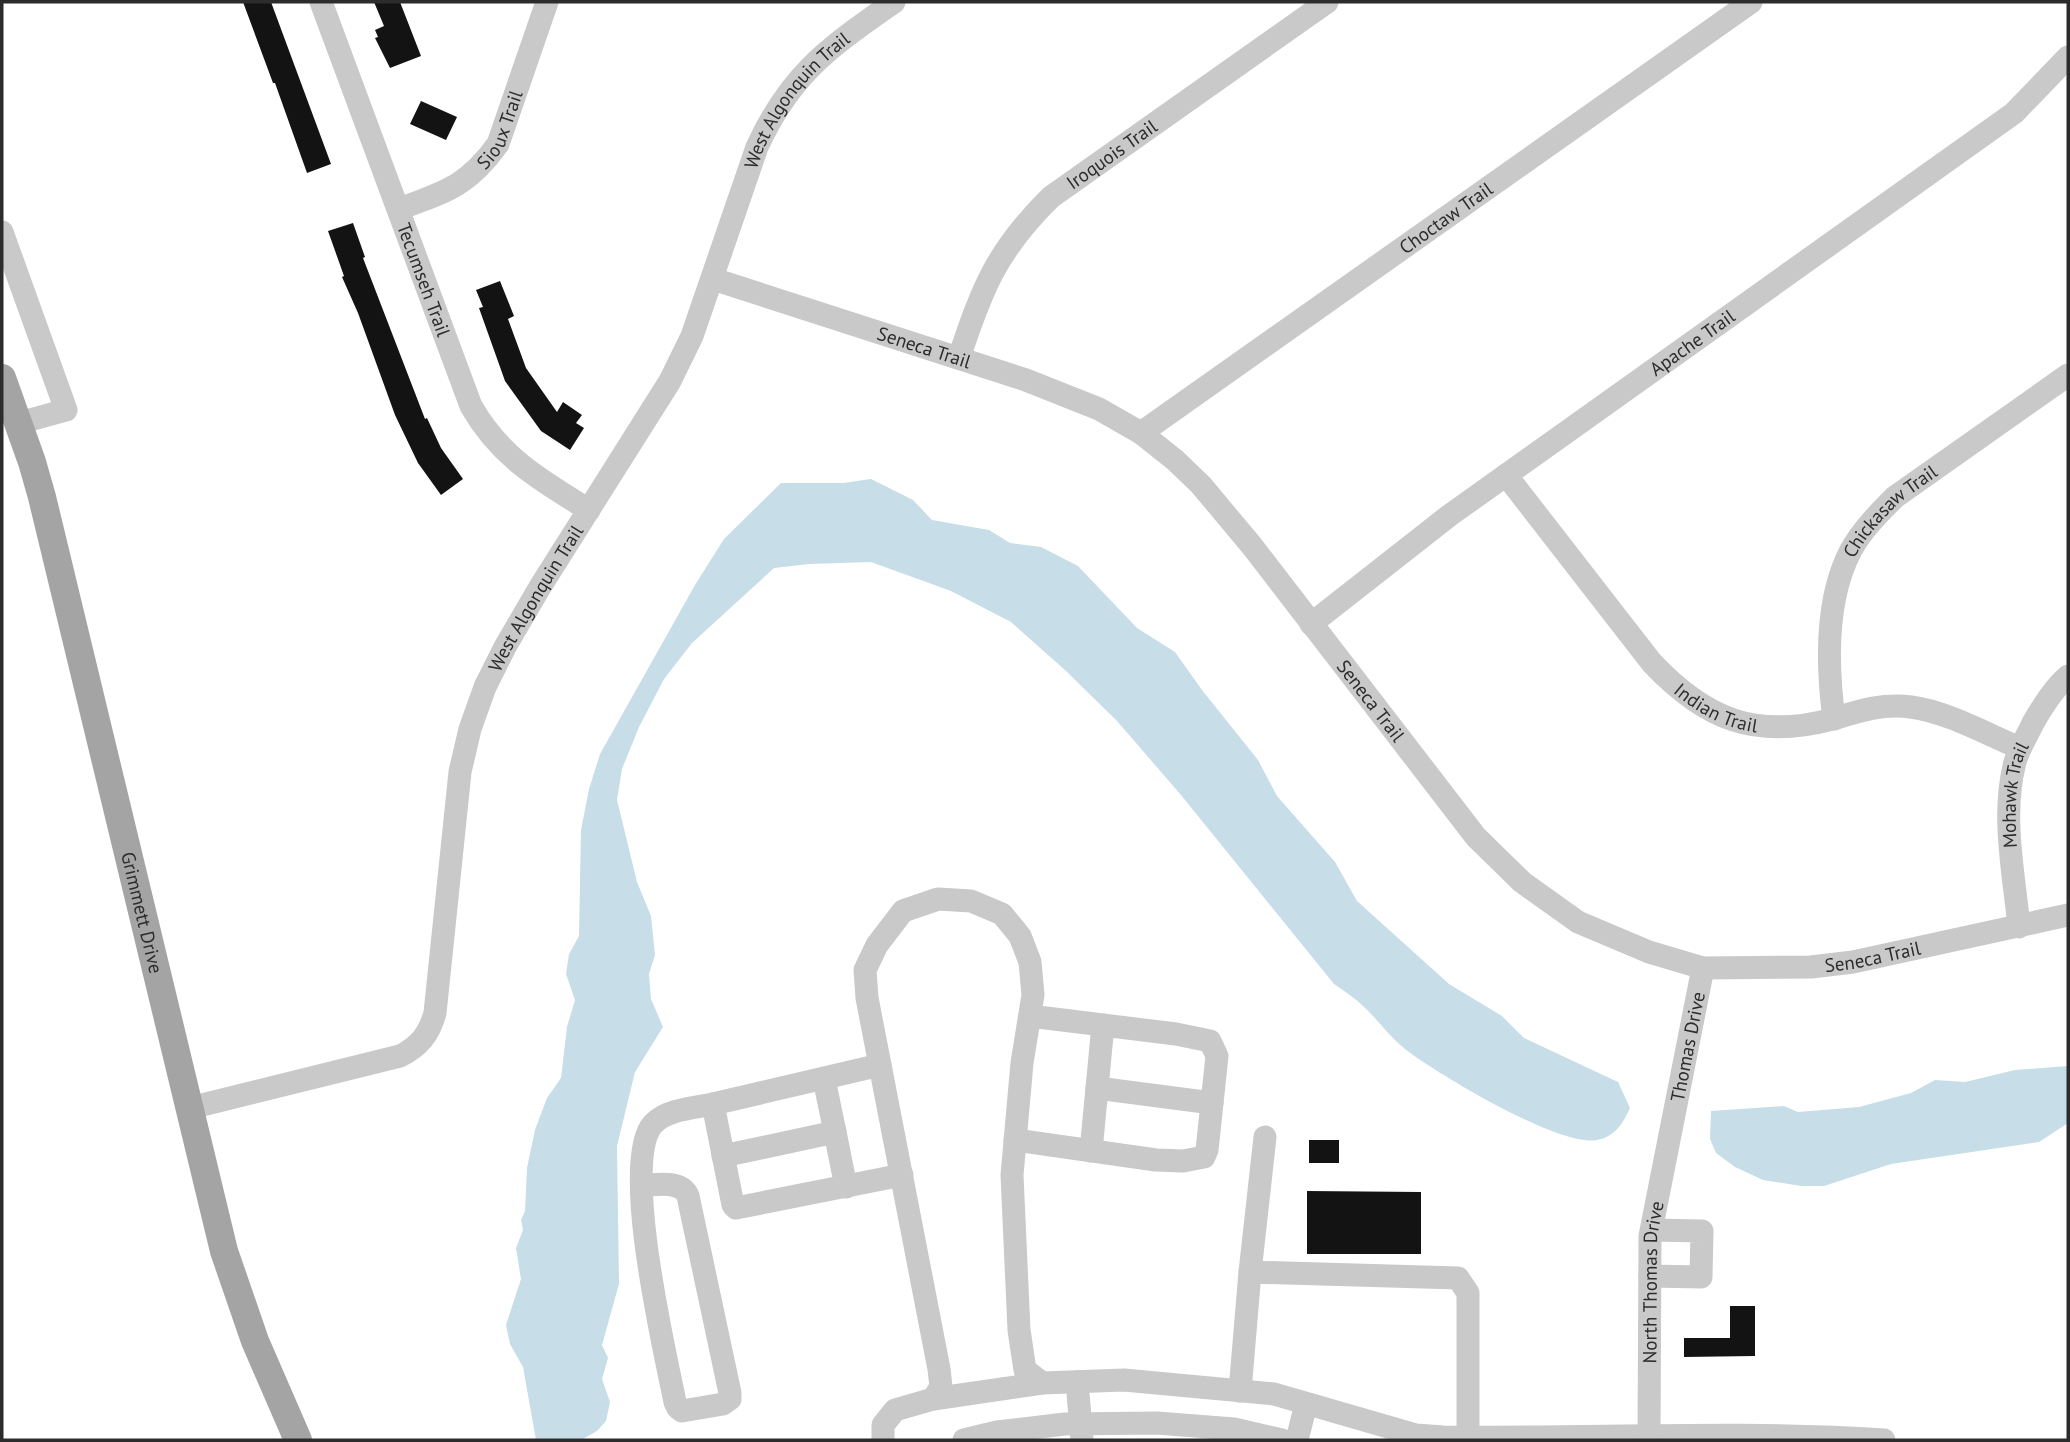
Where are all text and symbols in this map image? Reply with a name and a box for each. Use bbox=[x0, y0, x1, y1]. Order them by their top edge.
street label: West Algonquin Trail bbox=[739, 26, 855, 172]
street label: Sioux Trail bbox=[471, 87, 528, 174]
street label: Iroquois Trail bbox=[1062, 114, 1162, 194]
street label: Choctaw Trail bbox=[1394, 176, 1497, 259]
street label: Tecumseh Trail bbox=[392, 219, 456, 340]
street label: Apache Trail bbox=[1645, 304, 1740, 381]
street label: Seneca Trail bbox=[874, 321, 975, 374]
street label: Chickasaw Trail bbox=[1837, 459, 1942, 561]
street label: West Algonquin Trail bbox=[483, 520, 588, 675]
street label: Seneca Trail bbox=[1332, 655, 1410, 747]
street label: Indian Trail bbox=[1669, 678, 1760, 738]
street label: Mohawk Trail bbox=[1997, 737, 2034, 849]
street label: Grimmett Drive bbox=[116, 849, 169, 976]
street label: Seneca Trail bbox=[1823, 936, 1923, 977]
street label: Thomas Drive bbox=[1665, 990, 1710, 1104]
street label: North Thomas Drive bbox=[1637, 1199, 1669, 1364]

